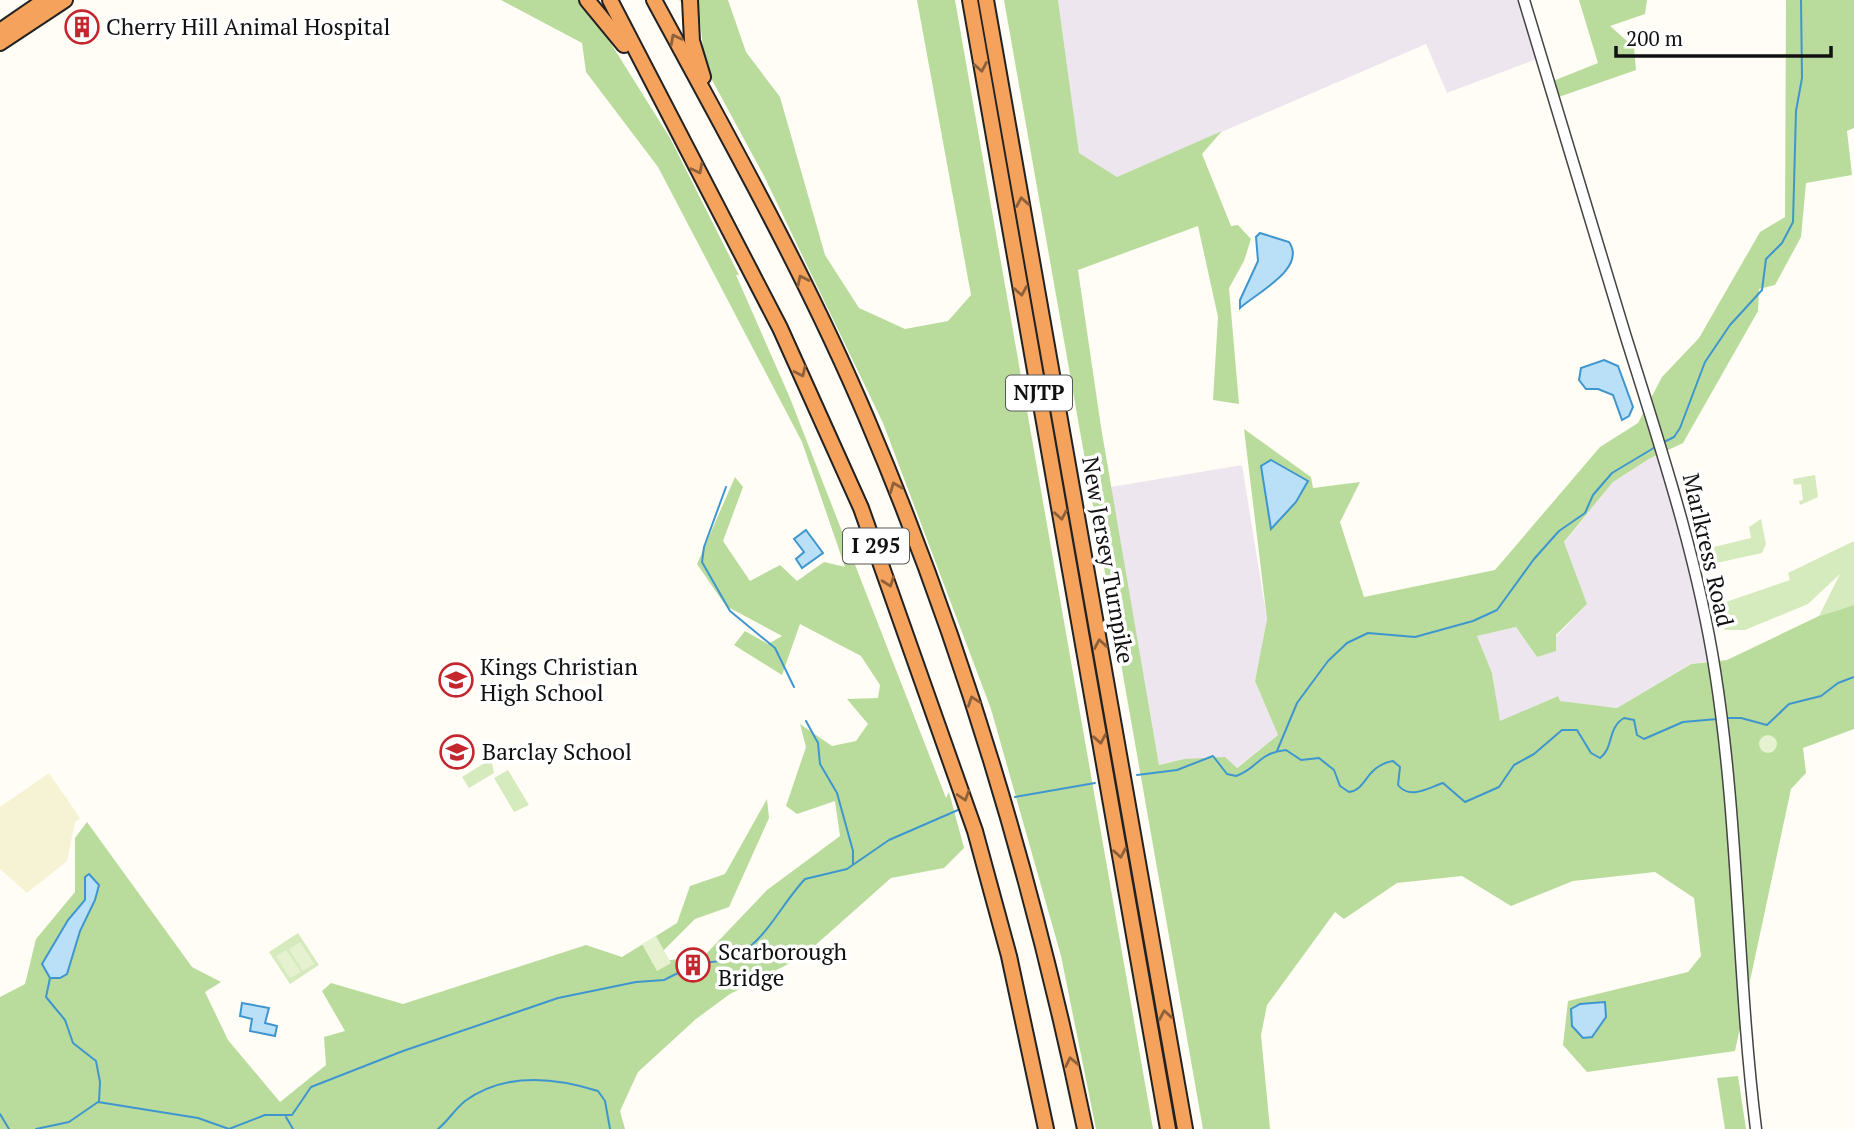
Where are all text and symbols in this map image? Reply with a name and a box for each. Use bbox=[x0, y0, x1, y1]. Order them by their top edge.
building icon: Cherry Hill Animal Hospital bbox=[63, 8, 101, 46]
place label: Cherry Hill Animal Hospital bbox=[106, 11, 391, 42]
scale bar bbox=[1616, 14, 1831, 58]
text: 200 m bbox=[1626, 24, 1683, 52]
one-way arrow bbox=[670, 34, 683, 46]
one-way arrow bbox=[973, 61, 988, 73]
one-way arrow bbox=[690, 162, 704, 174]
one-way arrow bbox=[1015, 197, 1030, 208]
one-way arrow bbox=[796, 275, 810, 287]
one-way arrow bbox=[1013, 285, 1028, 297]
one-way arrow bbox=[792, 365, 806, 377]
road number: NJTP bbox=[1006, 376, 1072, 410]
street label: New Jersey Turnpike bbox=[1075, 454, 1142, 666]
street label: Marlkress Road bbox=[1676, 470, 1741, 630]
one-way arrow bbox=[890, 482, 904, 494]
one-way arrow bbox=[1053, 509, 1068, 521]
road number: I 295 bbox=[843, 528, 909, 564]
one-way arrow bbox=[880, 575, 894, 587]
one-way arrow bbox=[1093, 638, 1108, 650]
place label: Kings Christian High School bbox=[480, 651, 638, 708]
school or university icon: Kings Christian High School bbox=[437, 661, 475, 699]
one-way arrow bbox=[967, 695, 981, 708]
school or university icon: Barclay School bbox=[438, 733, 476, 771]
one-way arrow bbox=[1092, 733, 1107, 745]
place label: Barclay School bbox=[482, 736, 632, 767]
one-way arrow bbox=[956, 790, 970, 802]
one-way arrow bbox=[1112, 847, 1127, 859]
place label: Scarborough Bridge bbox=[718, 936, 848, 993]
building icon: Scarborough Bridge bbox=[674, 946, 712, 984]
one-way arrow bbox=[1158, 1009, 1173, 1021]
one-way arrow bbox=[1064, 1056, 1079, 1068]

